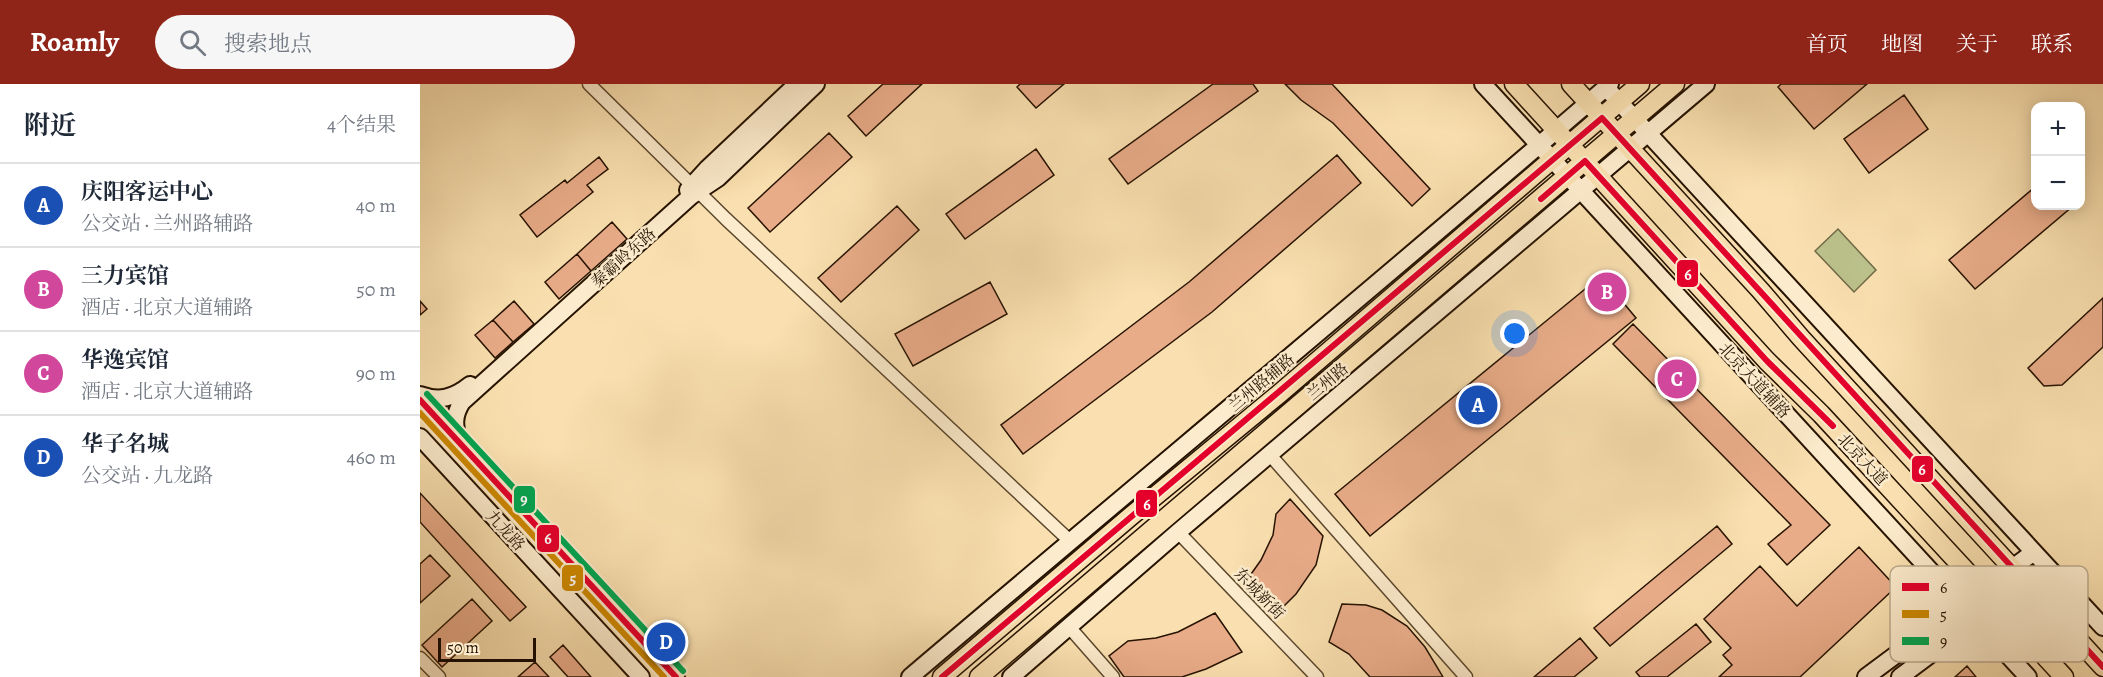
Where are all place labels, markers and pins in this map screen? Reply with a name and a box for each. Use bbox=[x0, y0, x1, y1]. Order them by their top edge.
pin: B bbox=[1588, 270, 1626, 314]
pin: C bbox=[1658, 356, 1696, 402]
pin: A bbox=[1458, 382, 1498, 428]
pin: D bbox=[646, 620, 686, 664]

